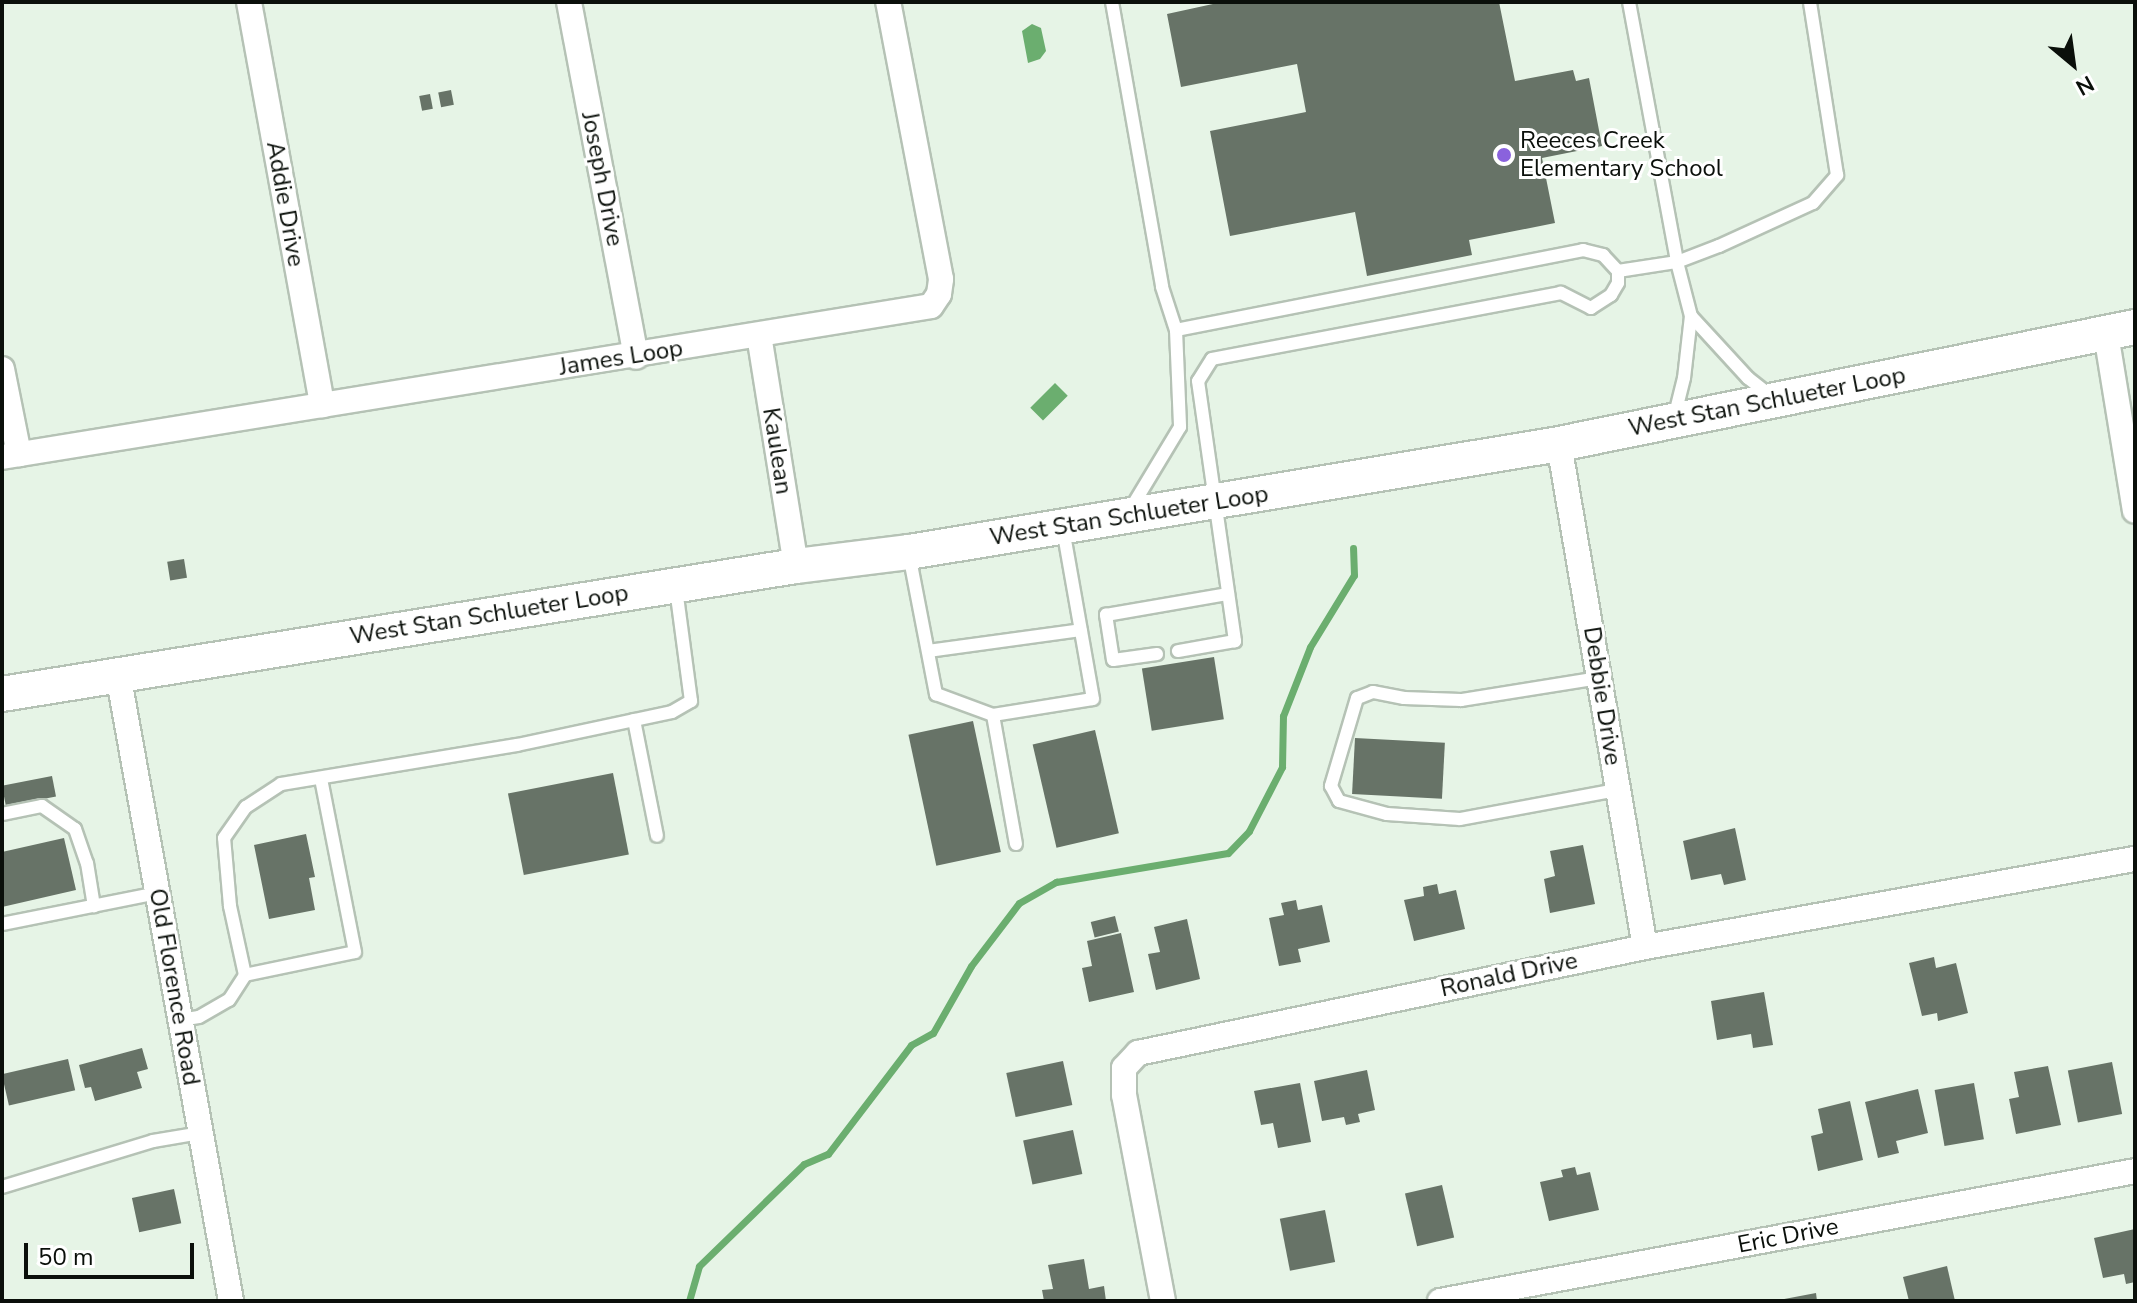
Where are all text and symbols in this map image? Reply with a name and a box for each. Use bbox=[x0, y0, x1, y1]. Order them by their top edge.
north arrow bbox=[2033, 24, 2113, 104]
text: N bbox=[2070, 68, 2099, 102]
street label: Joseph Drive bbox=[575, 109, 629, 249]
place label: Reeces Creek Elementary School bbox=[1520, 127, 1723, 183]
street label: Addie Drive bbox=[260, 139, 310, 269]
marker: Reeces Creek Elementary School bbox=[1495, 146, 1513, 164]
street label: James Loop bbox=[557, 334, 685, 382]
street label: West Stan Schlueter Loop bbox=[1626, 361, 1908, 443]
street label: Kaulean bbox=[756, 406, 798, 496]
street label: West Stan Schlueter Loop bbox=[988, 480, 1270, 552]
street label: West Stan Schlueter Loop bbox=[348, 579, 630, 651]
street label: Debbie Drive bbox=[1577, 625, 1627, 767]
street label: Old Florence Road bbox=[142, 886, 206, 1088]
street label: Ronald Drive bbox=[1438, 946, 1580, 1004]
street label: Eric Drive bbox=[1735, 1212, 1841, 1260]
scale bar bbox=[28, 1227, 198, 1277]
text: 50 m bbox=[38, 1241, 94, 1273]

